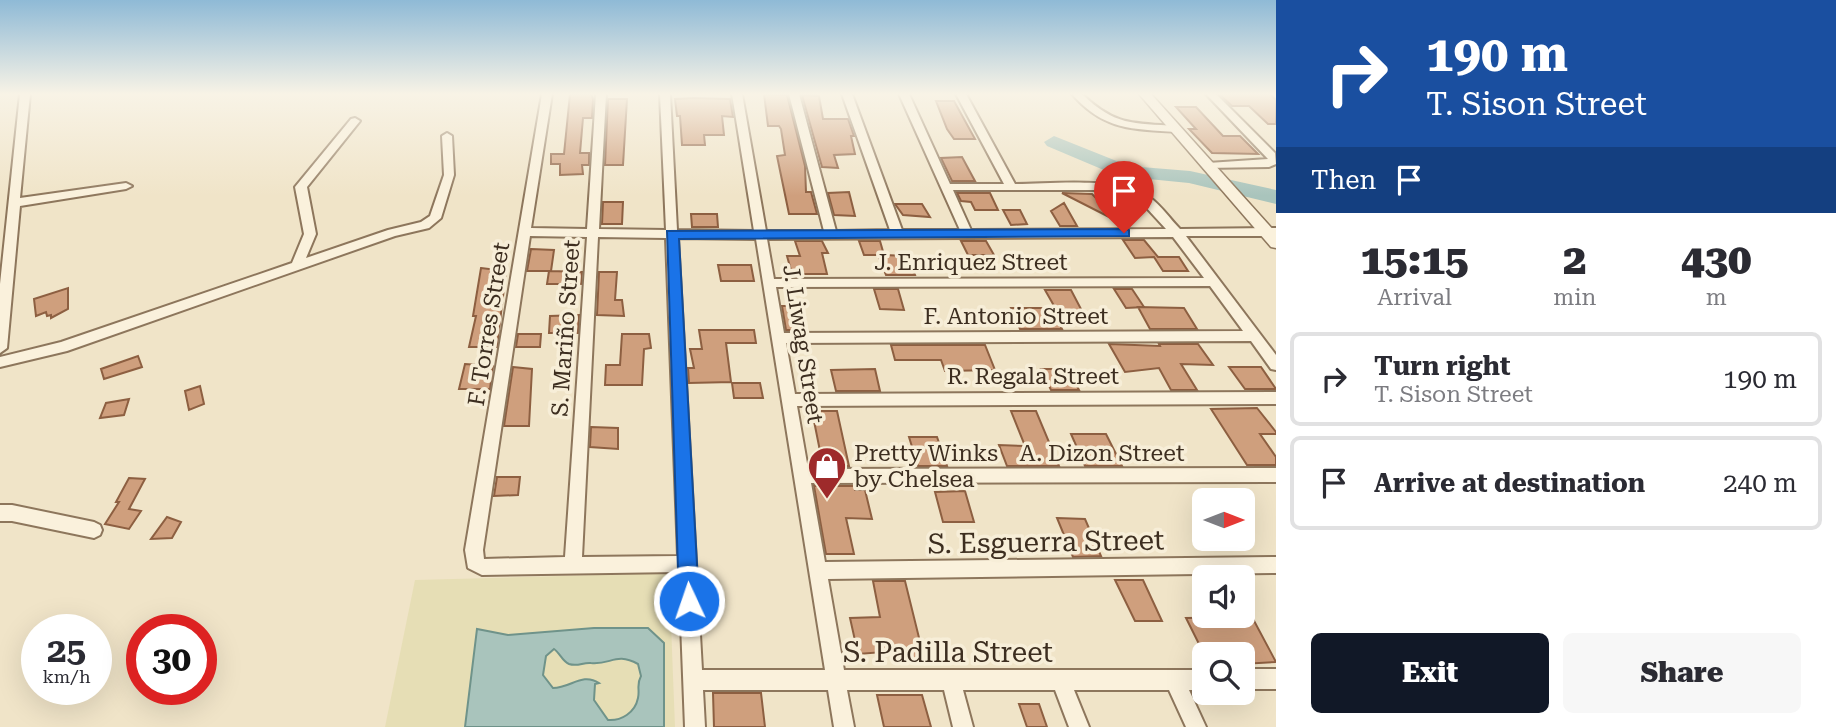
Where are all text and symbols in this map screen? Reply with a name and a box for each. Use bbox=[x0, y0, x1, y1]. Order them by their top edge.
text: 190 m bbox=[1426, 26, 1568, 83]
icon: right bbox=[1311, 28, 1402, 119]
text: T. Sison Street bbox=[1426, 85, 1647, 123]
pin bbox=[1094, 161, 1154, 233]
icon: arrive bbox=[1390, 161, 1428, 199]
text: Then bbox=[1311, 165, 1376, 195]
icon: arrive bbox=[1105, 172, 1143, 210]
text: 15:15 bbox=[1361, 235, 1469, 284]
text: 2 bbox=[1563, 235, 1587, 284]
text: 430 bbox=[1681, 235, 1751, 284]
street label: S. Mariño Street bbox=[546, 238, 586, 417]
street label: F. Torres Street bbox=[463, 240, 515, 408]
street label: J. Enriquez Street bbox=[874, 249, 1068, 276]
street label: J. Liwag Street bbox=[777, 263, 829, 426]
text: Arrival bbox=[1377, 284, 1452, 311]
text: min bbox=[1553, 284, 1596, 311]
text: m bbox=[1706, 284, 1727, 311]
street label: F. Antonio Street bbox=[924, 303, 1109, 330]
text: Turn right bbox=[1374, 351, 1510, 381]
icon: right bbox=[1315, 360, 1353, 398]
street label: R. Regala Street bbox=[947, 363, 1120, 390]
text: 190 m bbox=[1723, 364, 1797, 394]
text: T. Sison Street bbox=[1374, 381, 1533, 408]
place label: Pretty Winks by Chelsea bbox=[854, 440, 998, 493]
street label: A. Dizon Street bbox=[1019, 440, 1185, 467]
shop icon: Pretty Winks by Chelsea bbox=[806, 445, 848, 500]
icon: arrive bbox=[1315, 464, 1353, 502]
text: Arrive at destination bbox=[1374, 468, 1645, 498]
text: 240 m bbox=[1723, 468, 1797, 498]
north arrow bbox=[1192, 488, 1255, 551]
map controls bbox=[1192, 488, 1255, 705]
street label: S. Esguerra Street bbox=[927, 523, 1165, 561]
position arrow bbox=[652, 564, 726, 638]
button: sound bbox=[1192, 565, 1255, 628]
speed limit sign: 30 bbox=[126, 614, 217, 705]
text: 25 bbox=[47, 630, 86, 671]
button: Exit bbox=[1311, 633, 1549, 713]
button: Share bbox=[1563, 633, 1801, 713]
street label: S. Padilla Street bbox=[843, 636, 1053, 669]
button: search bbox=[1192, 642, 1255, 705]
text: km/h bbox=[42, 666, 91, 687]

